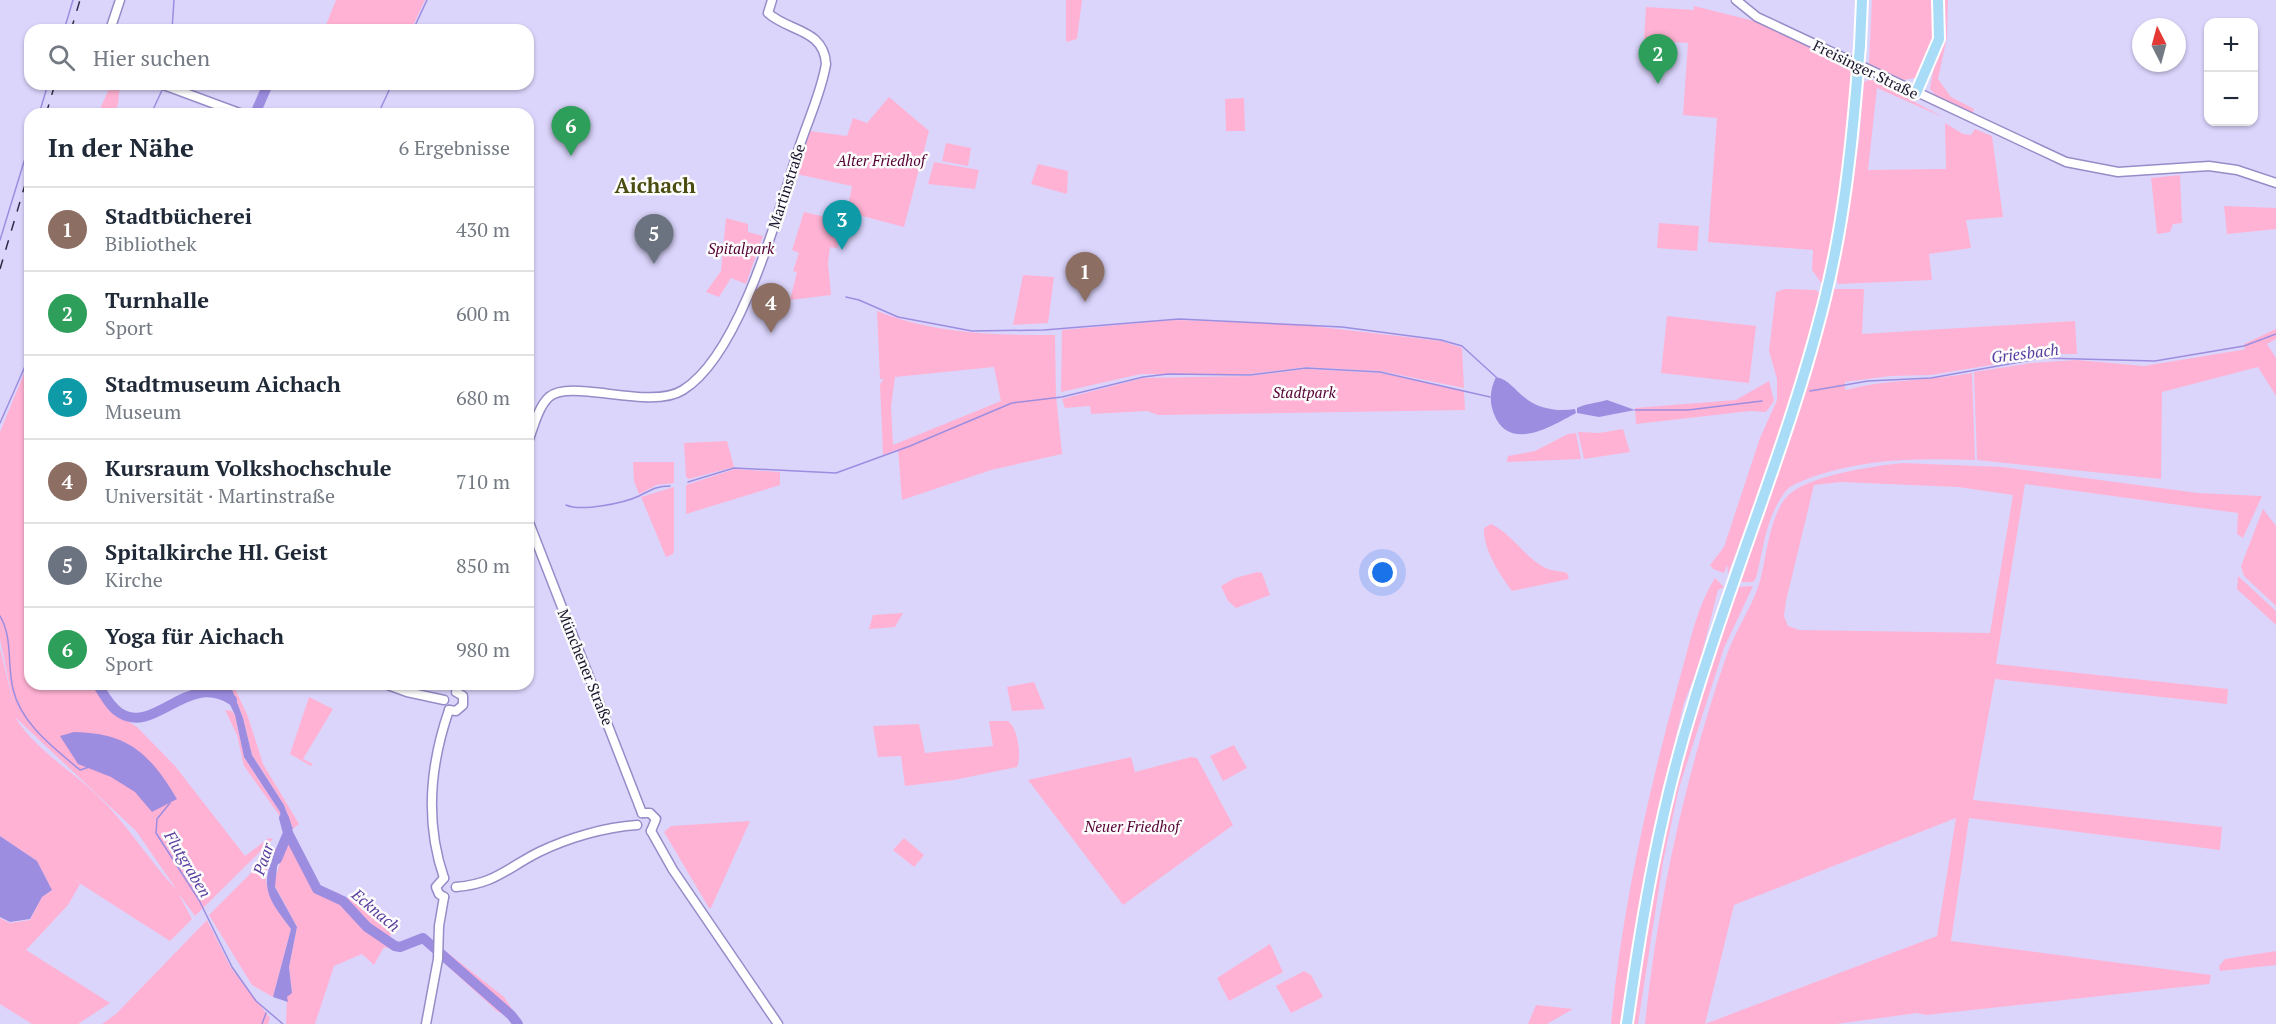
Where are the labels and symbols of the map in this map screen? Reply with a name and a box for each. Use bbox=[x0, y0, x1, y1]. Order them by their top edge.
north arrow bbox=[2132, 18, 2186, 72]
pin: 2 bbox=[1638, 34, 1678, 84]
street label: Freisinger Straße bbox=[1810, 35, 1922, 103]
pin: 6 bbox=[552, 106, 590, 156]
street label: Martinstraße bbox=[763, 141, 809, 231]
park label: Alter Friedhof bbox=[836, 150, 928, 170]
district label: Aichach bbox=[614, 171, 696, 199]
pin: 3 bbox=[822, 200, 862, 250]
pin: 5 bbox=[634, 214, 674, 264]
park label: Spitalpark bbox=[708, 238, 775, 258]
pin: 1 bbox=[1066, 252, 1104, 302]
pin: 4 bbox=[752, 284, 790, 333]
water label: Griesbach bbox=[1990, 338, 2060, 368]
park label: Stadtpark bbox=[1272, 382, 1336, 402]
your location bbox=[1368, 558, 1397, 587]
street label: Münchener Straße bbox=[554, 606, 618, 728]
park label: Neuer Friedhof bbox=[1083, 816, 1182, 836]
water label: Flutgraben bbox=[159, 826, 217, 901]
water label: Paar bbox=[247, 839, 279, 879]
water label: Ecknach bbox=[346, 883, 405, 937]

